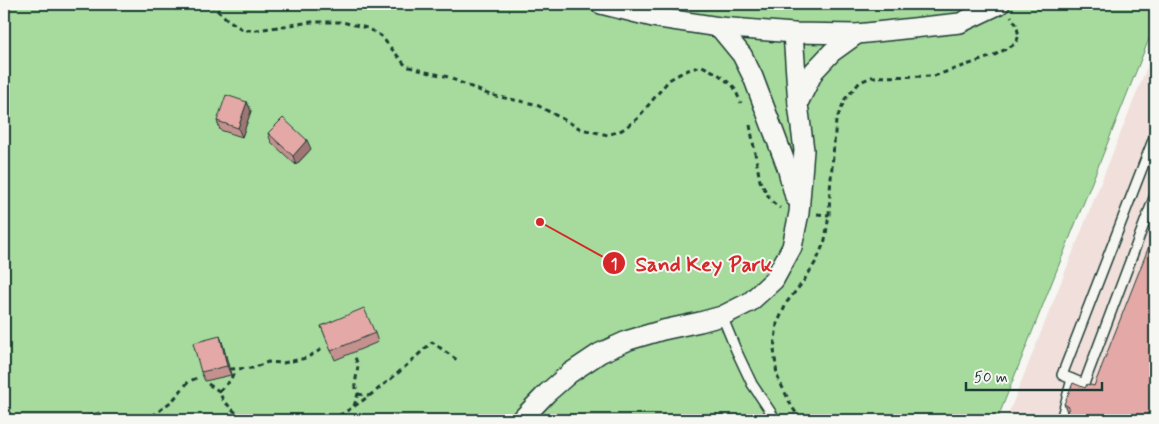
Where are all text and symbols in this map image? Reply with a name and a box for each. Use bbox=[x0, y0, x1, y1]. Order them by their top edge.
callout: Sand Key Park bbox=[601, 245, 781, 281]
text: Sand Key Park bbox=[635, 251, 773, 279]
text: 1 bbox=[611, 255, 617, 275]
scale bar bbox=[966, 359, 1103, 391]
text: 50 m bbox=[974, 368, 1008, 388]

